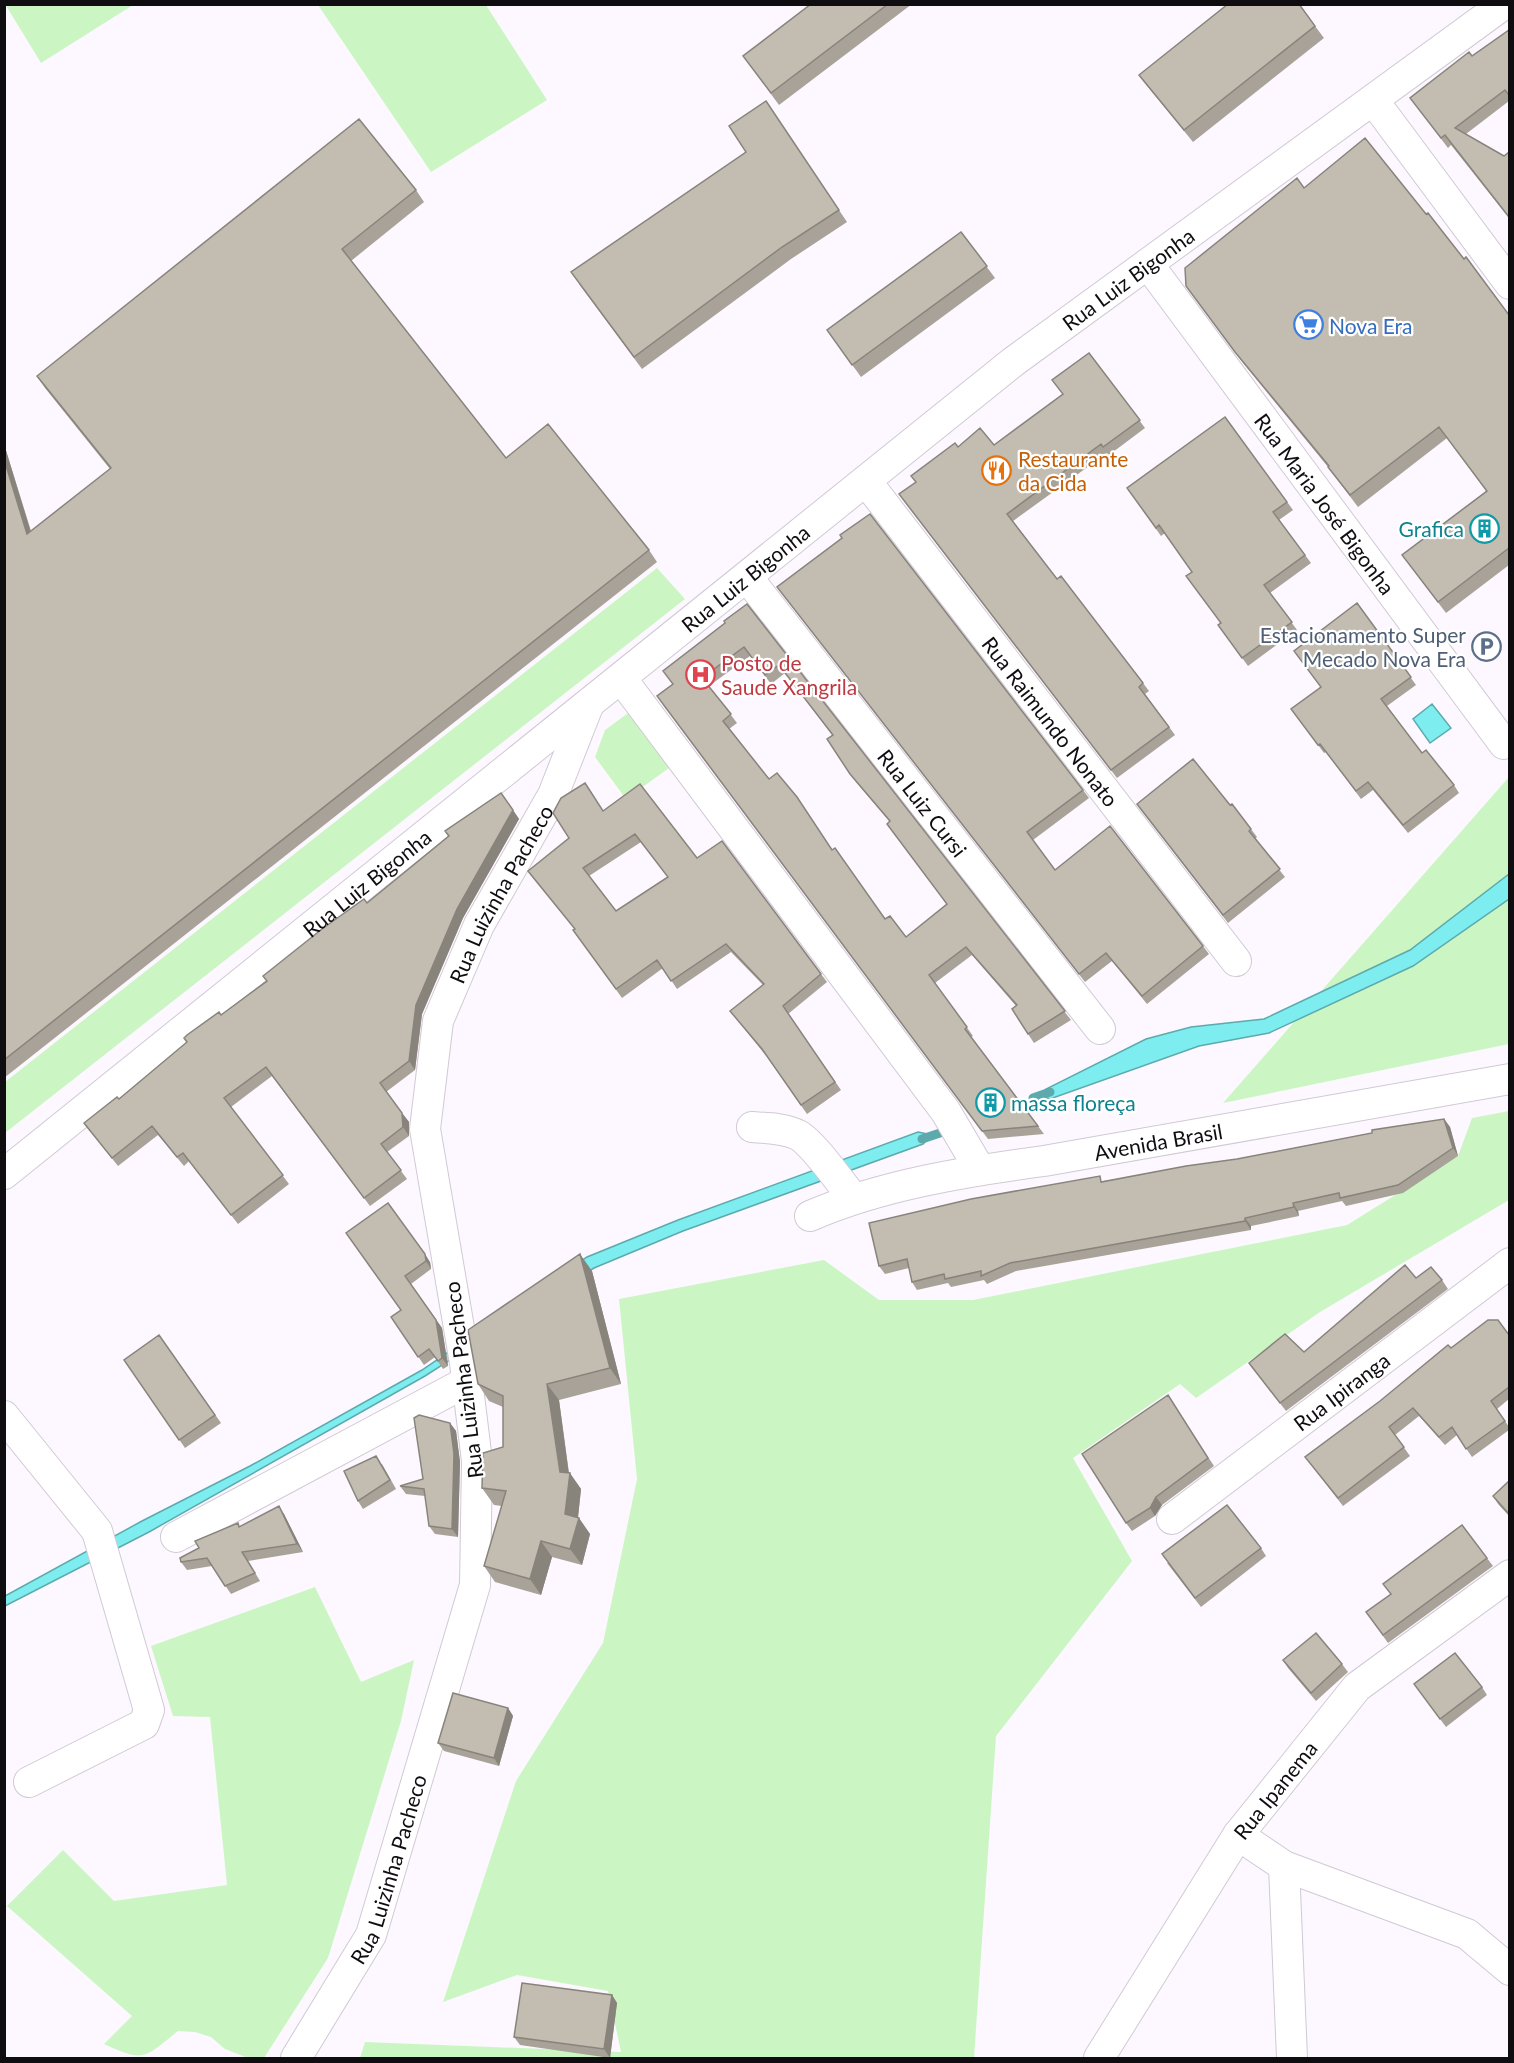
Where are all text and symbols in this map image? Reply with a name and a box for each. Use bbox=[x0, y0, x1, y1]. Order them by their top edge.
street label: Rua Luiz Bigonha bbox=[1057, 222, 1198, 335]
supermarket icon: Nova Era bbox=[1292, 309, 1324, 341]
place label: Nova Era bbox=[1329, 313, 1413, 338]
street label: Rua Maria José Bigonha bbox=[1250, 408, 1401, 599]
place label: Restaurante da Cida bbox=[1018, 446, 1128, 495]
restaurant icon: Restaurante da Cida bbox=[981, 454, 1013, 486]
building icon: Grafica bbox=[1469, 512, 1501, 544]
place label: Grafica bbox=[1399, 516, 1464, 541]
street label: Rua Luiz Bigonha bbox=[676, 519, 814, 637]
place label: Estacionamento Super Mecado Nova Era bbox=[1260, 622, 1466, 671]
parking icon: Estacionamento Super Mecado Nova Era bbox=[1471, 630, 1503, 662]
street label: Rua Raimundo Nonato bbox=[978, 631, 1124, 811]
place label: Posto de Saude Xangrila bbox=[721, 650, 857, 699]
hospital icon: Posto de Saude Xangrila bbox=[684, 658, 716, 690]
street label: Rua Luiz Cursi bbox=[873, 744, 973, 861]
street label: Rua Luizinha Pacheco bbox=[443, 800, 558, 987]
street label: Rua Luiz Bigonha bbox=[297, 823, 435, 941]
building icon: massa floreça bbox=[974, 1086, 1006, 1118]
place label: massa floreça bbox=[1011, 1090, 1136, 1115]
street label: Avenida Brasil bbox=[1092, 1117, 1224, 1164]
street label: Rua Luizinha Pacheco bbox=[439, 1280, 487, 1480]
street label: Rua Ipiranga bbox=[1288, 1347, 1394, 1435]
street label: Rua Ipanema bbox=[1228, 1736, 1321, 1844]
street label: Rua Luizinha Pacheco bbox=[344, 1771, 431, 1968]

